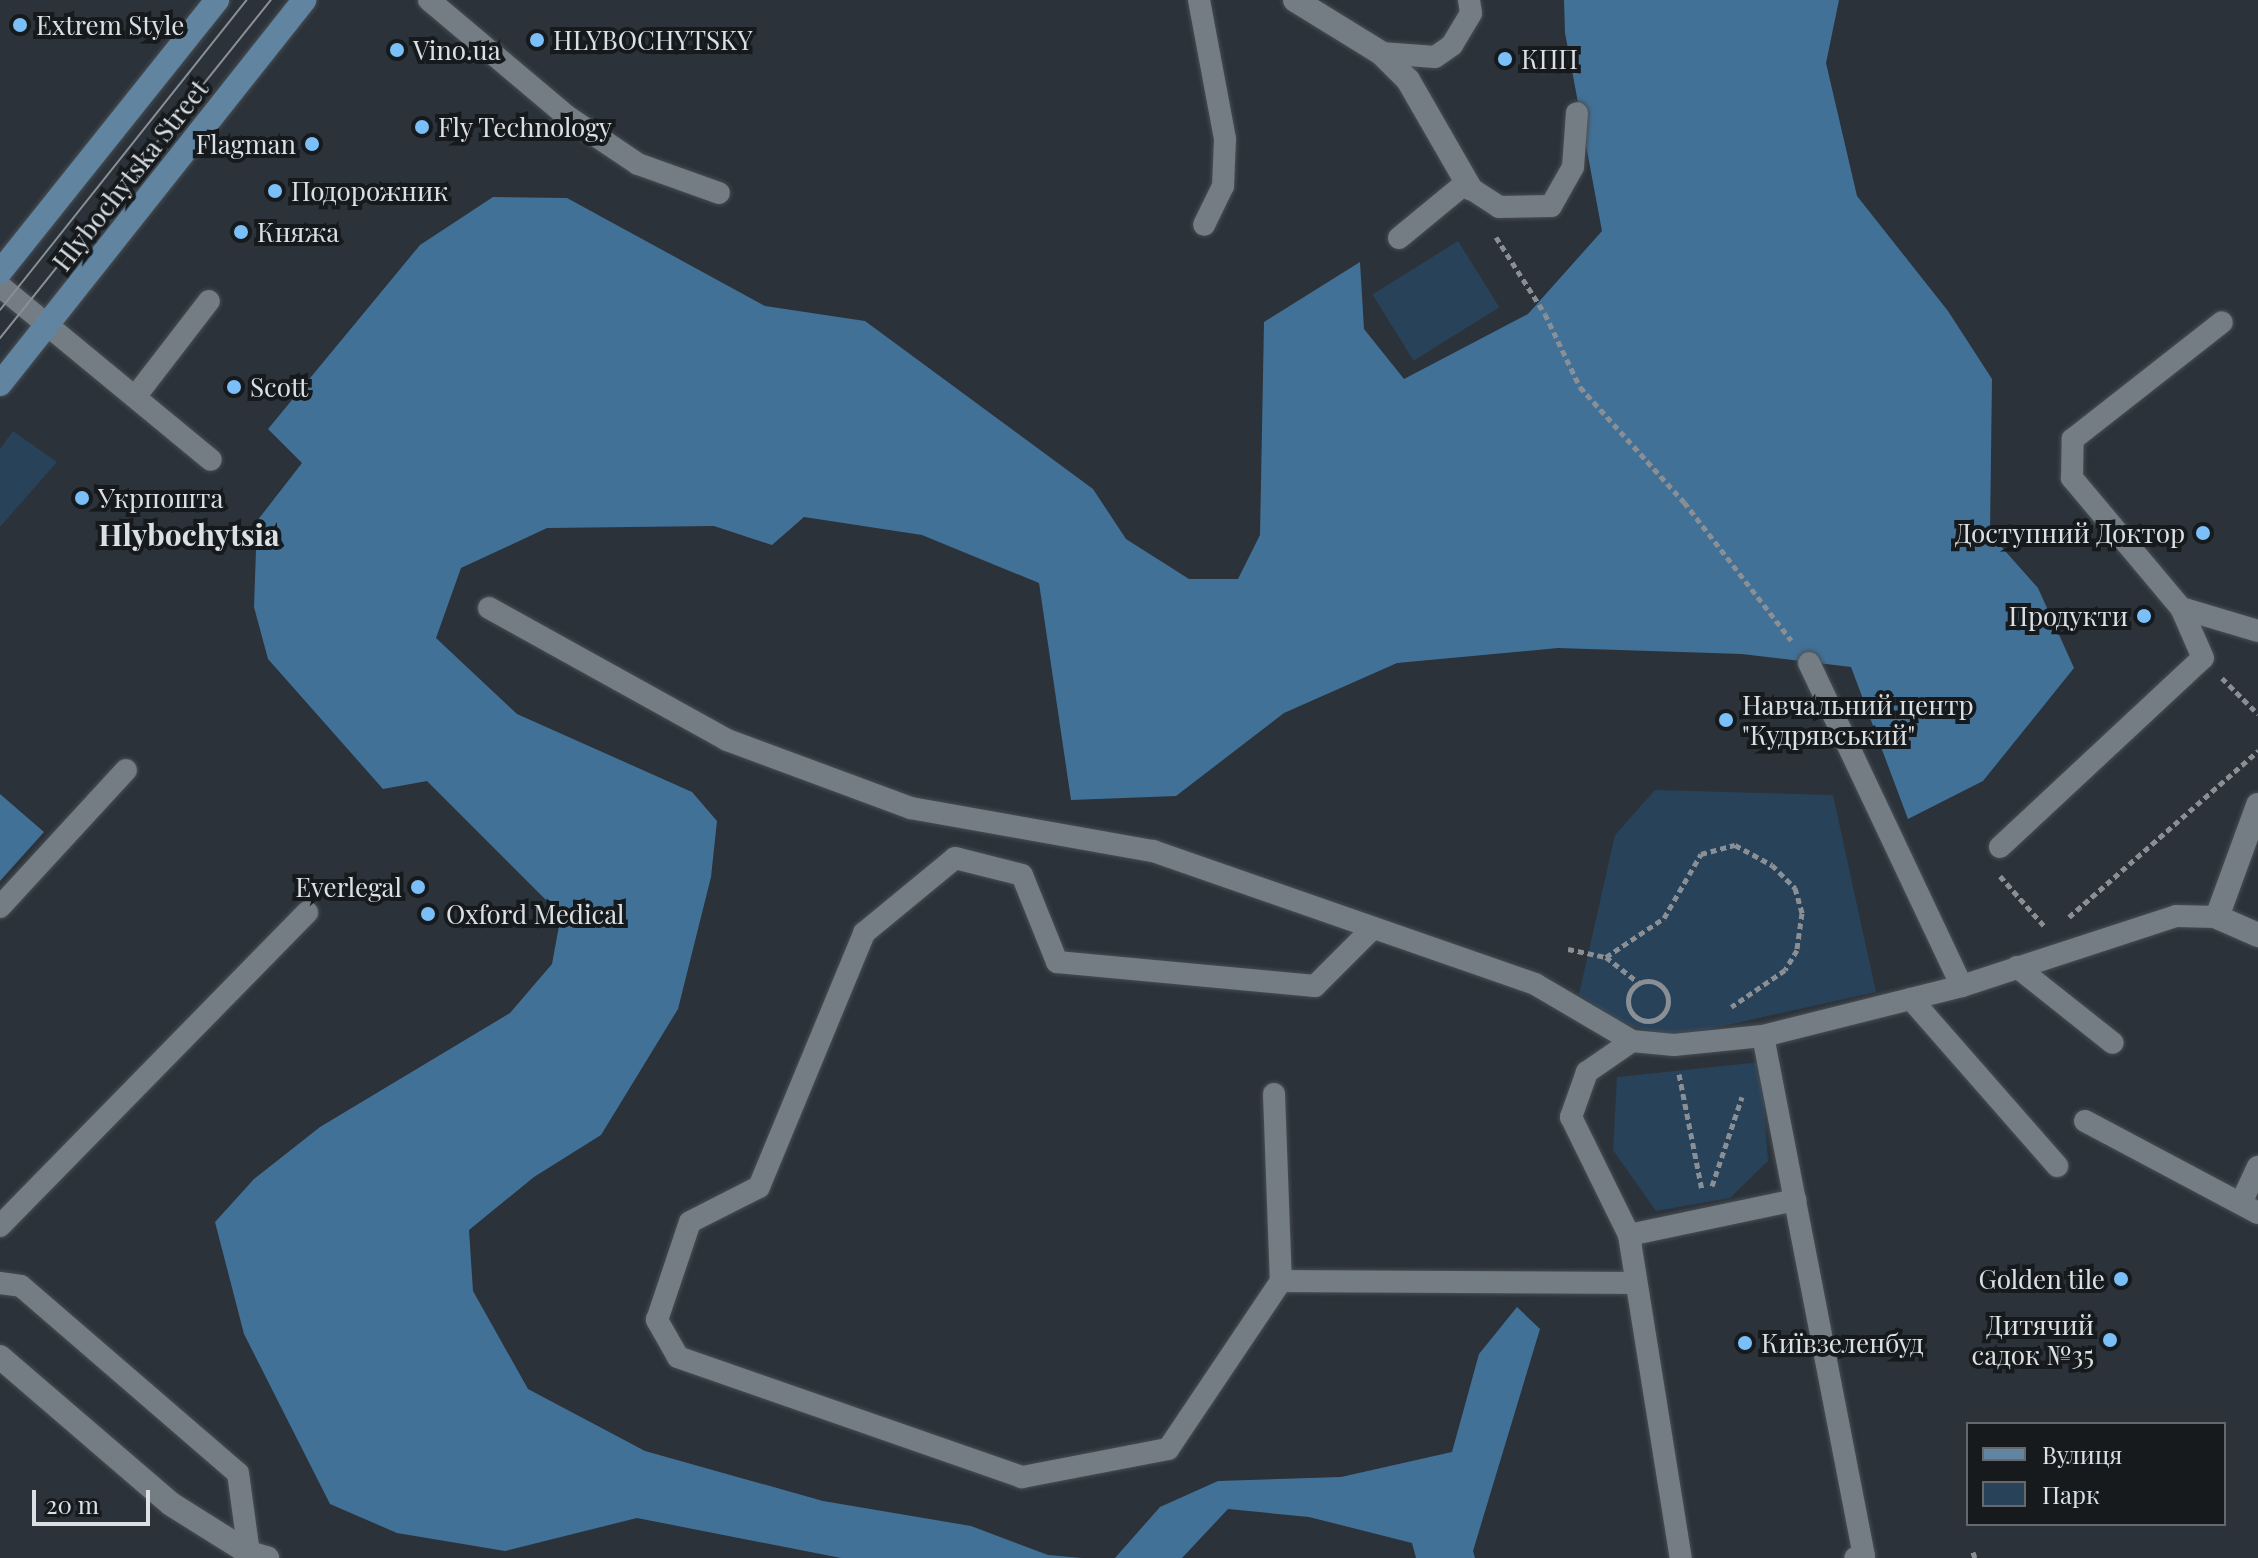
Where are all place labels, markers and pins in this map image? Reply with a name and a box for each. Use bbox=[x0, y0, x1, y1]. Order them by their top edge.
place label: Extrem Style bbox=[36, 9, 184, 41]
marker: Extrem Style bbox=[11, 16, 29, 34]
place label: HLYBOCHYTSKY bbox=[553, 24, 752, 56]
marker: HLYBOCHYTSKY bbox=[528, 31, 546, 49]
place label: Vino.ua bbox=[413, 34, 501, 66]
marker: Vino.ua bbox=[388, 41, 406, 59]
place label: КПП bbox=[1521, 43, 1578, 75]
marker: КПП bbox=[1496, 50, 1514, 68]
place label: Fly Technology bbox=[438, 111, 613, 143]
marker: Fly Technology bbox=[413, 118, 431, 136]
place label: Flagman bbox=[196, 128, 296, 160]
marker: Flagman bbox=[303, 135, 321, 153]
place label: Подорожник bbox=[291, 175, 448, 207]
marker: Подорожник bbox=[266, 182, 284, 200]
place label: Княжа bbox=[257, 216, 339, 248]
marker: Княжа bbox=[232, 223, 250, 241]
place label: Scott bbox=[250, 371, 308, 403]
marker: Scott bbox=[225, 378, 243, 396]
place label: Укрпошта bbox=[98, 482, 223, 514]
marker: Укрпошта bbox=[73, 489, 91, 507]
place label: Доступний Доктор bbox=[1955, 517, 2185, 549]
marker: Доступний Доктор bbox=[2192, 522, 2214, 544]
place label: Продукти bbox=[2009, 600, 2128, 632]
marker: Продукти bbox=[2135, 607, 2153, 625]
place label: Навчальний центр "Кудрявський" bbox=[1742, 689, 1974, 750]
marker: Навчальний центр "Кудрявський" bbox=[1717, 711, 1735, 729]
place label: Everlegal bbox=[295, 871, 402, 903]
marker: Everlegal bbox=[409, 878, 427, 896]
place label: Oxford Medical bbox=[446, 898, 625, 930]
marker: Oxford Medical bbox=[417, 903, 439, 925]
place label: Golden tile bbox=[1978, 1263, 2105, 1295]
marker: Golden tile bbox=[2112, 1270, 2130, 1288]
place label: Дитячий садок №35 bbox=[1972, 1309, 2094, 1370]
place label: Київзеленбуд bbox=[1761, 1327, 1923, 1359]
marker: Дитячий садок №35 bbox=[2101, 1331, 2119, 1349]
marker: Київзеленбуд bbox=[1736, 1334, 1754, 1352]

